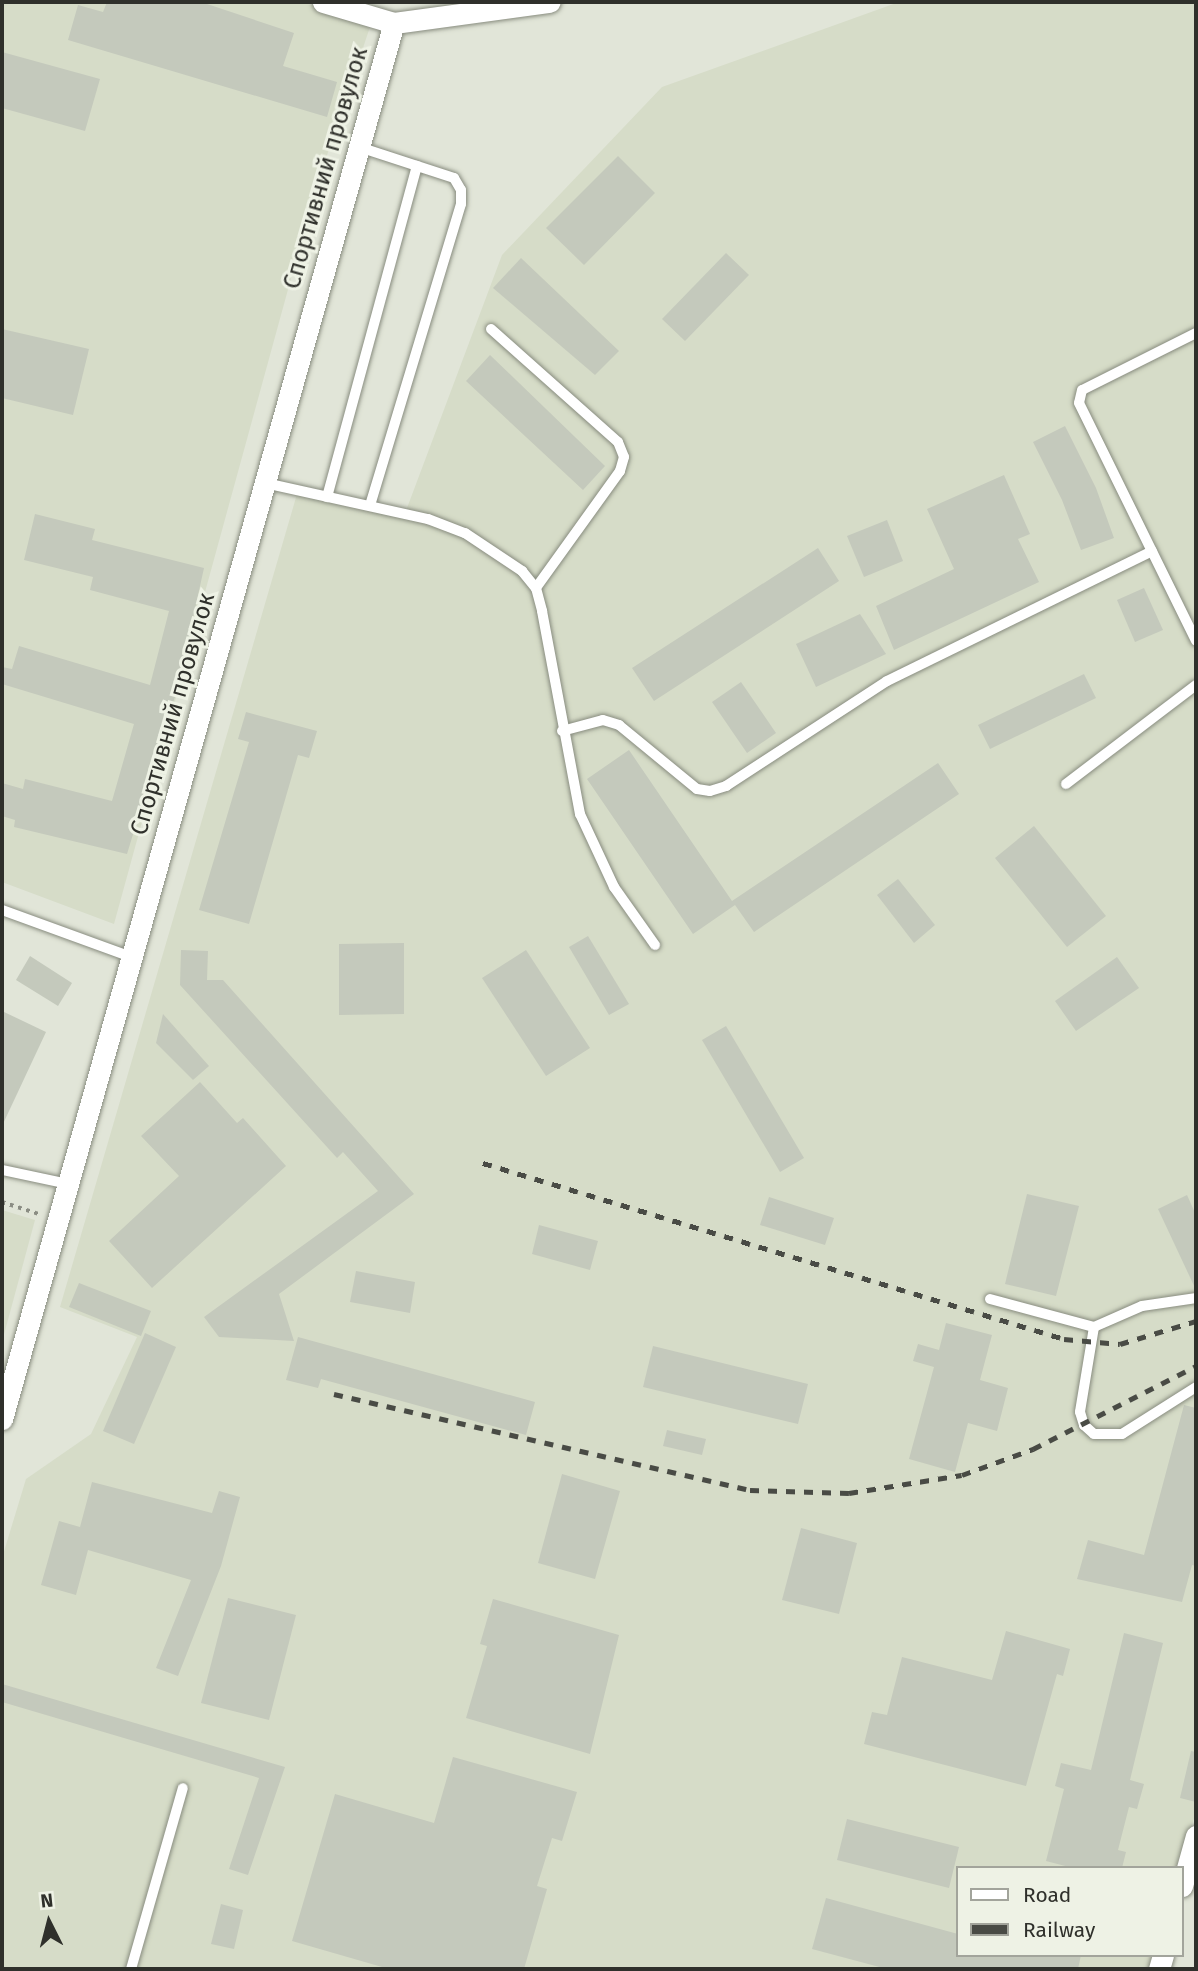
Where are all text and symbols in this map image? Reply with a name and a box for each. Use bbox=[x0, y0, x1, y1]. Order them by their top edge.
street label: Спортивний провулок bbox=[278, 44, 374, 292]
street label: Спортивний провулок bbox=[125, 590, 221, 838]
legend bbox=[956, 1866, 1184, 1957]
text: Road bbox=[1023, 1882, 1071, 1908]
north arrow bbox=[14, 1887, 84, 1957]
text: N bbox=[39, 1889, 54, 1913]
text: Railway bbox=[1023, 1917, 1095, 1943]

